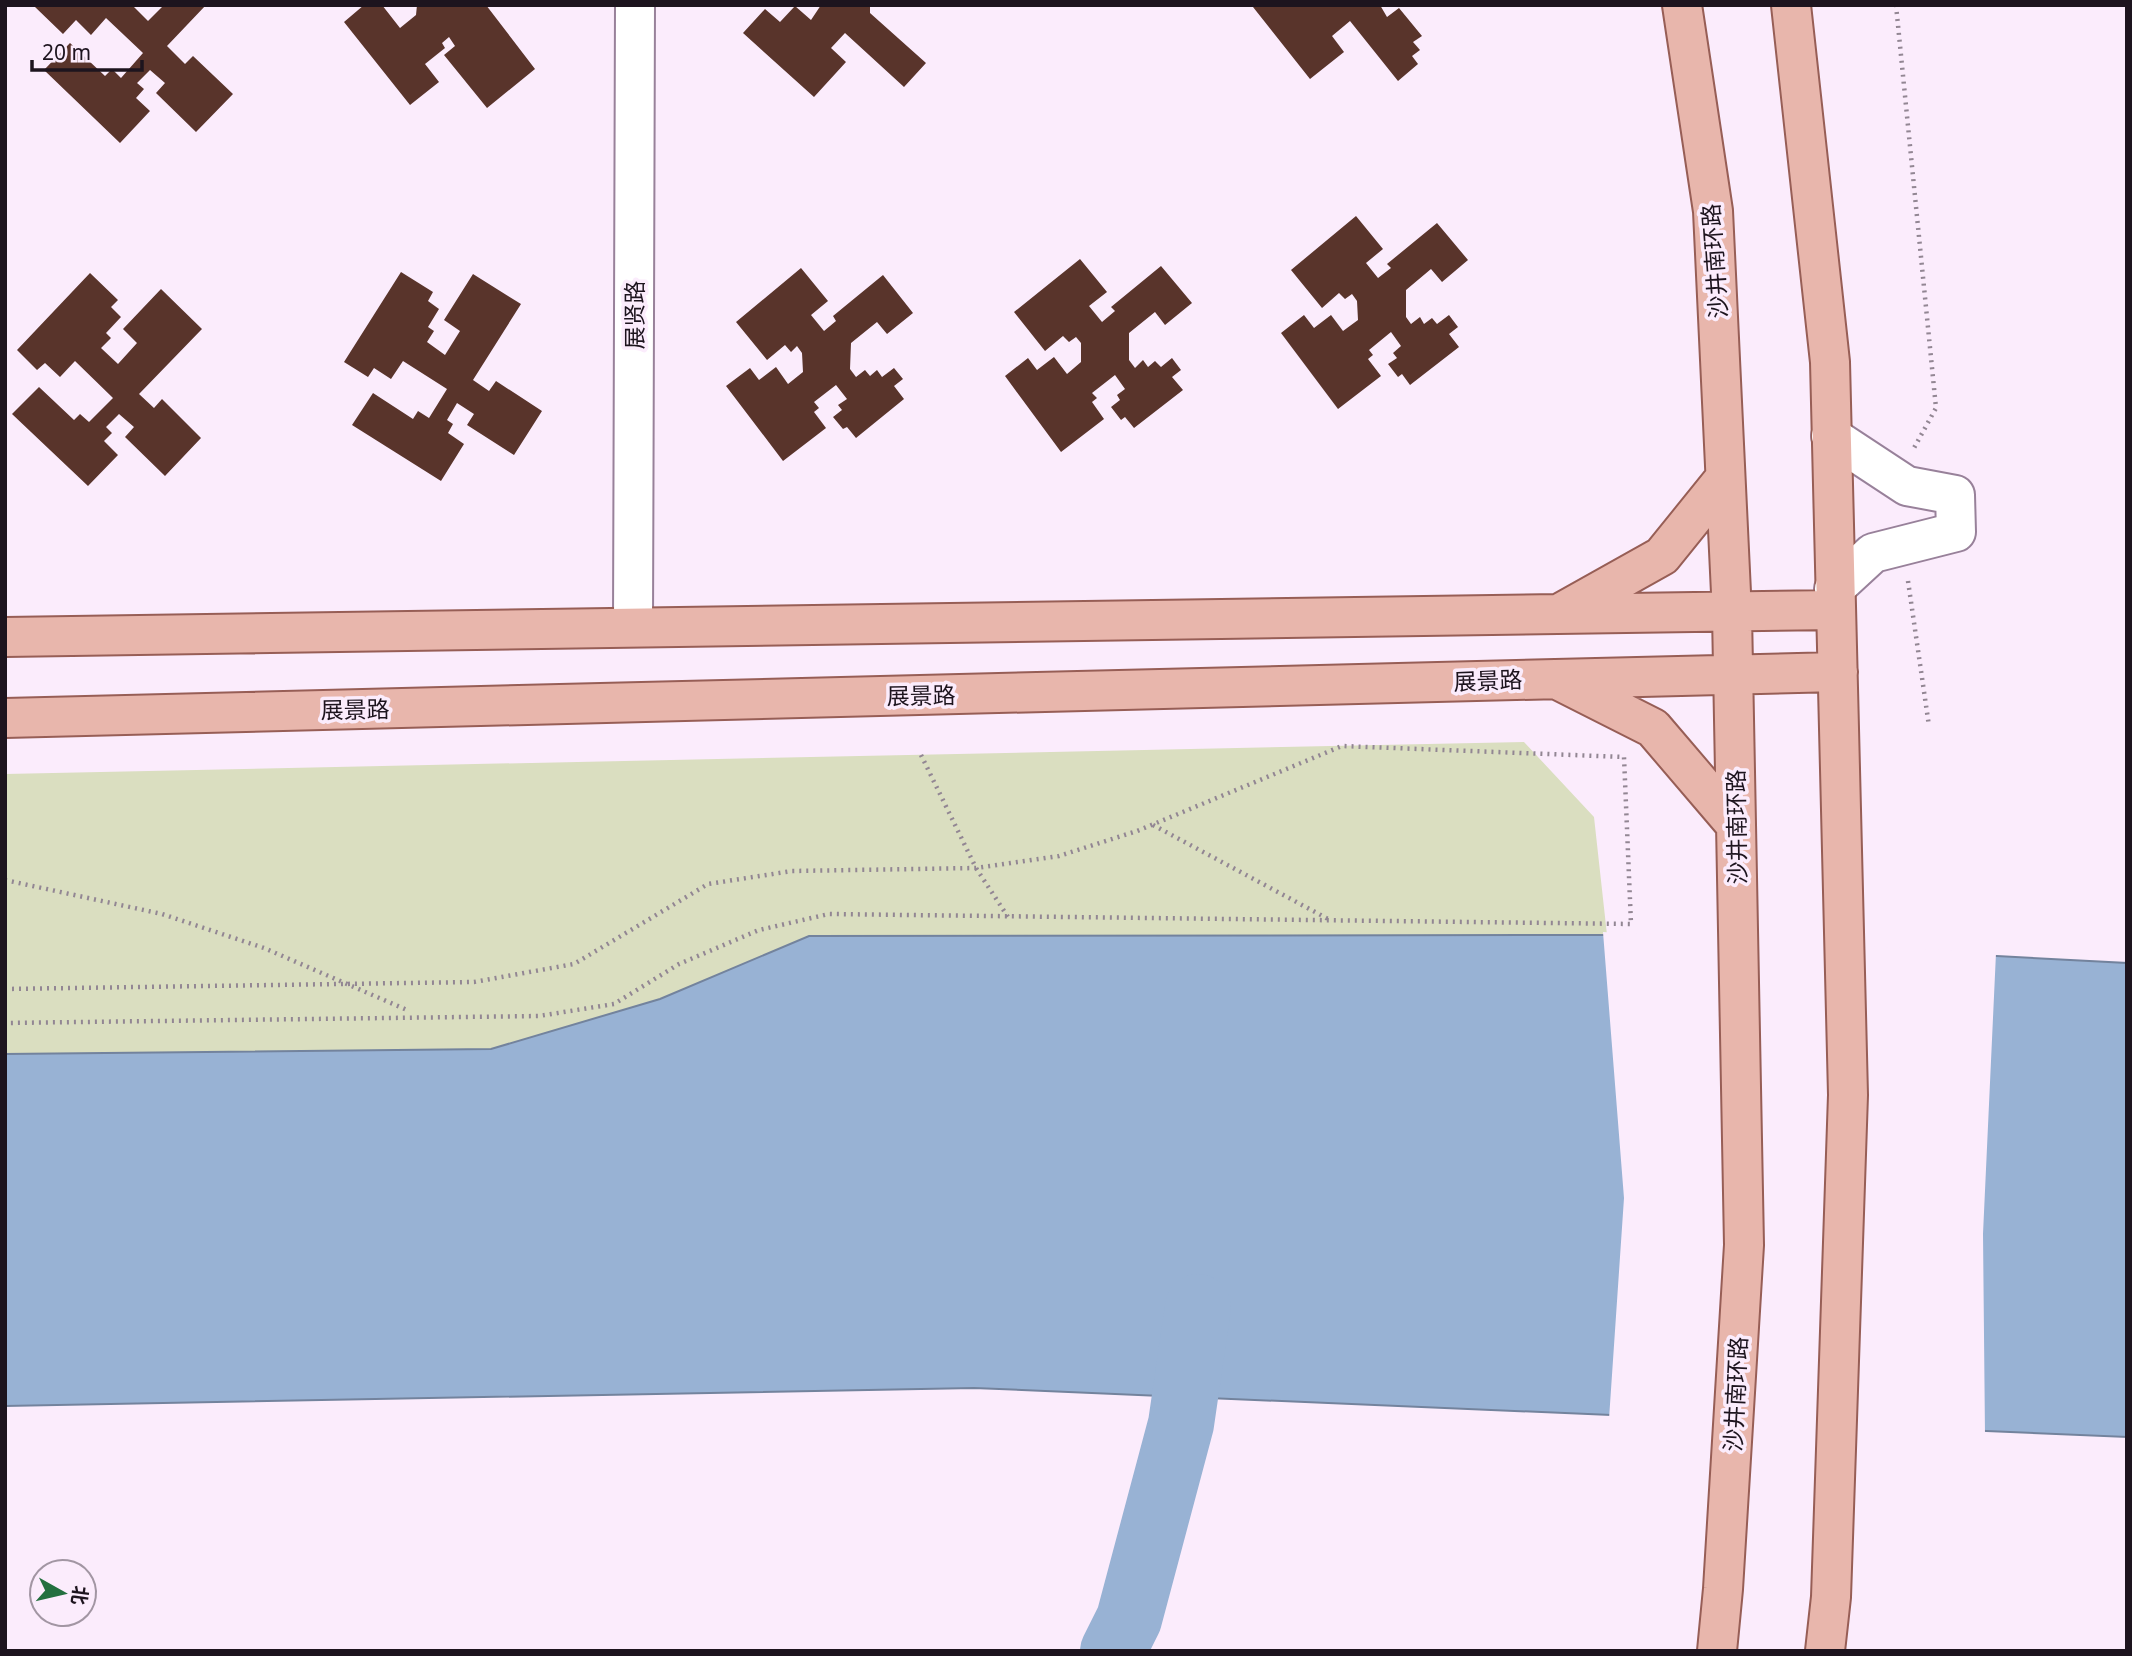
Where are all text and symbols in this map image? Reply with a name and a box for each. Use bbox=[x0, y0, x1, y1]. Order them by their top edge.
scale bar bbox=[32, 28, 142, 72]
text: 20 m bbox=[42, 38, 91, 66]
street label: 沙井南环路 bbox=[1694, 203, 1734, 319]
street label: 展贤路 bbox=[618, 281, 650, 350]
street label: 展景路 bbox=[1453, 663, 1523, 697]
street label: 展景路 bbox=[886, 678, 956, 712]
street label: 展景路 bbox=[320, 692, 390, 726]
street label: 沙井南环路 bbox=[1719, 769, 1753, 885]
street label: 沙井南环路 bbox=[1716, 1336, 1754, 1452]
north arrow bbox=[28, 1558, 98, 1628]
text: 北 bbox=[66, 1584, 94, 1607]

